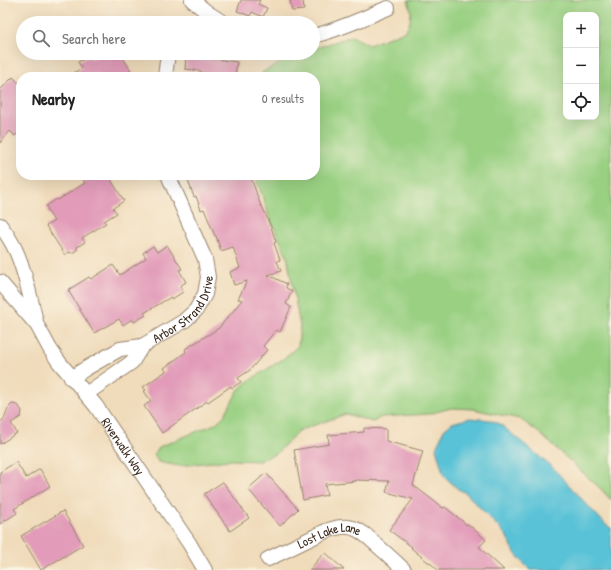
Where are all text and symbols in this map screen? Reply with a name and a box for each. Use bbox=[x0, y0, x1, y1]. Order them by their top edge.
map controls bbox=[563, 12, 599, 120]
button: + bbox=[563, 12, 599, 48]
search box bbox=[16, 16, 320, 60]
icon: search bbox=[30, 27, 52, 49]
text: Search here bbox=[62, 28, 126, 49]
button: − bbox=[563, 48, 599, 84]
button: locate bbox=[563, 84, 599, 120]
text: Nearby bbox=[32, 87, 75, 110]
text: 0 results bbox=[262, 89, 304, 107]
street label: Arbor Strand Drive bbox=[149, 274, 217, 347]
street label: Riverwalk Way bbox=[97, 414, 150, 479]
street label: Lost Lake Lane bbox=[294, 518, 365, 553]

